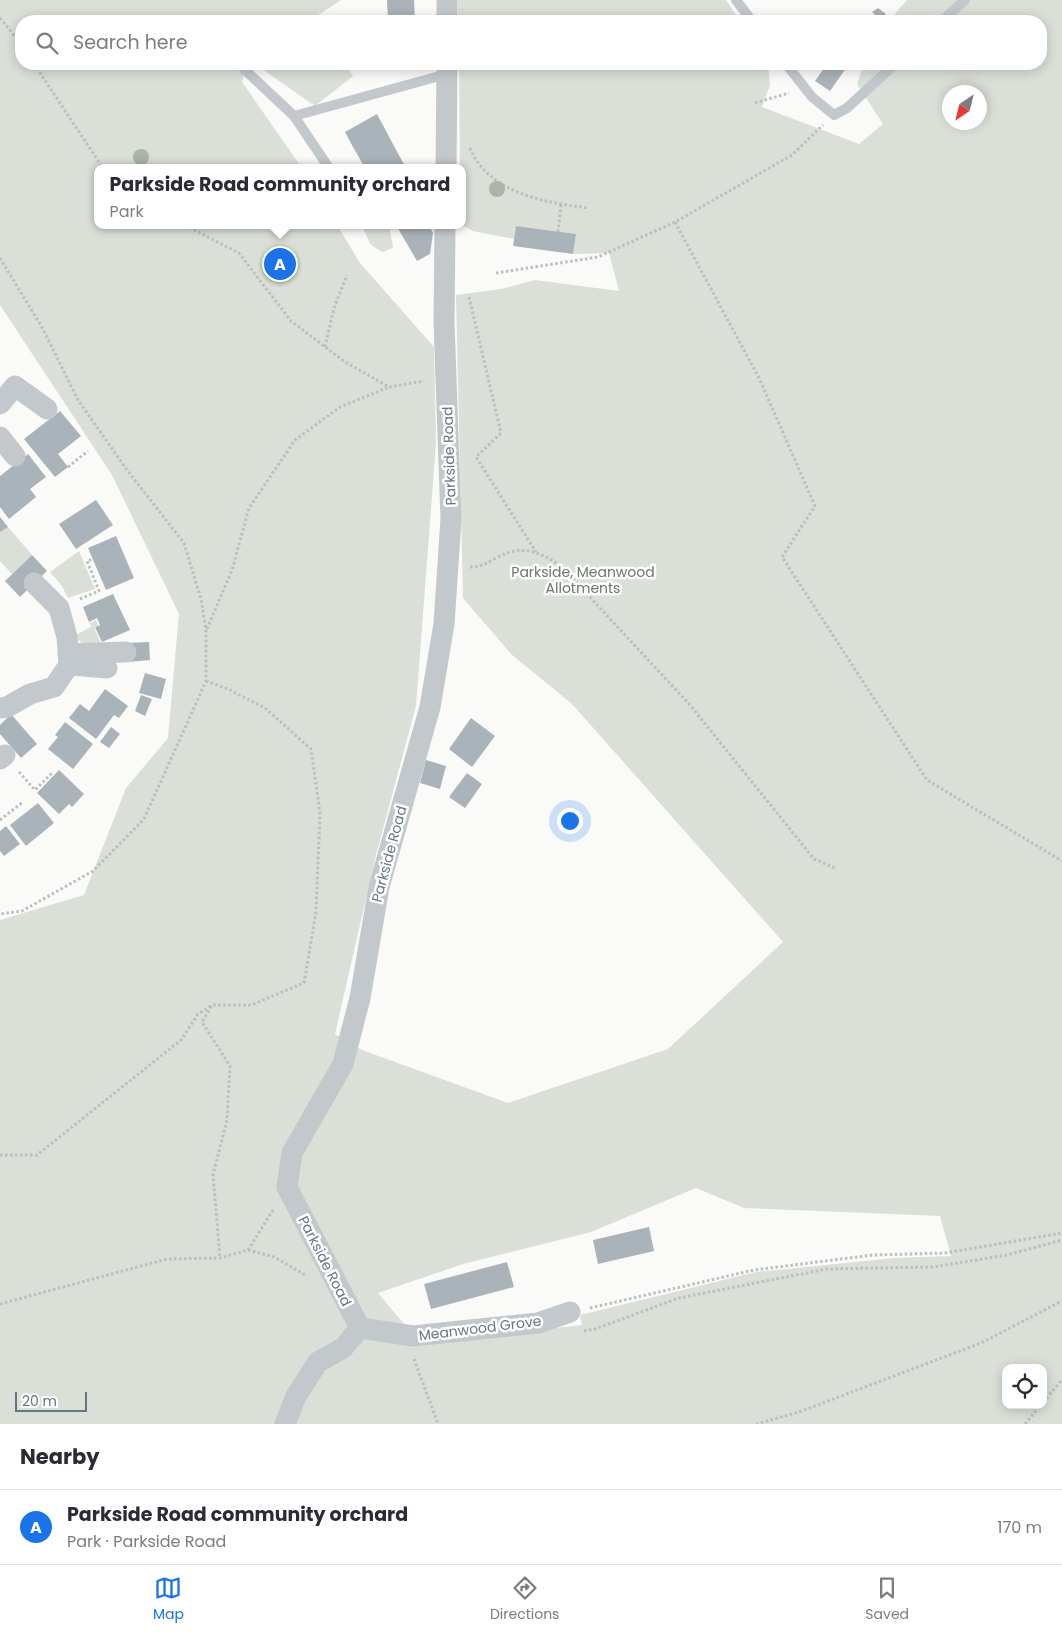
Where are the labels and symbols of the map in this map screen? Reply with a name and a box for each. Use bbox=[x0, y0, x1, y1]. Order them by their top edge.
north arrow bbox=[942, 85, 987, 130]
pin: A bbox=[264, 245, 296, 283]
street label: Parkside Road bbox=[437, 406, 461, 506]
park label: Parkside, Meanwood Allotments bbox=[511, 562, 655, 598]
street label: Parkside Road bbox=[367, 804, 411, 904]
your location bbox=[557, 808, 583, 834]
street label: Parkside Road bbox=[294, 1212, 356, 1310]
street label: Meanwood Grove bbox=[418, 1311, 543, 1345]
scale bar bbox=[15, 1389, 88, 1412]

